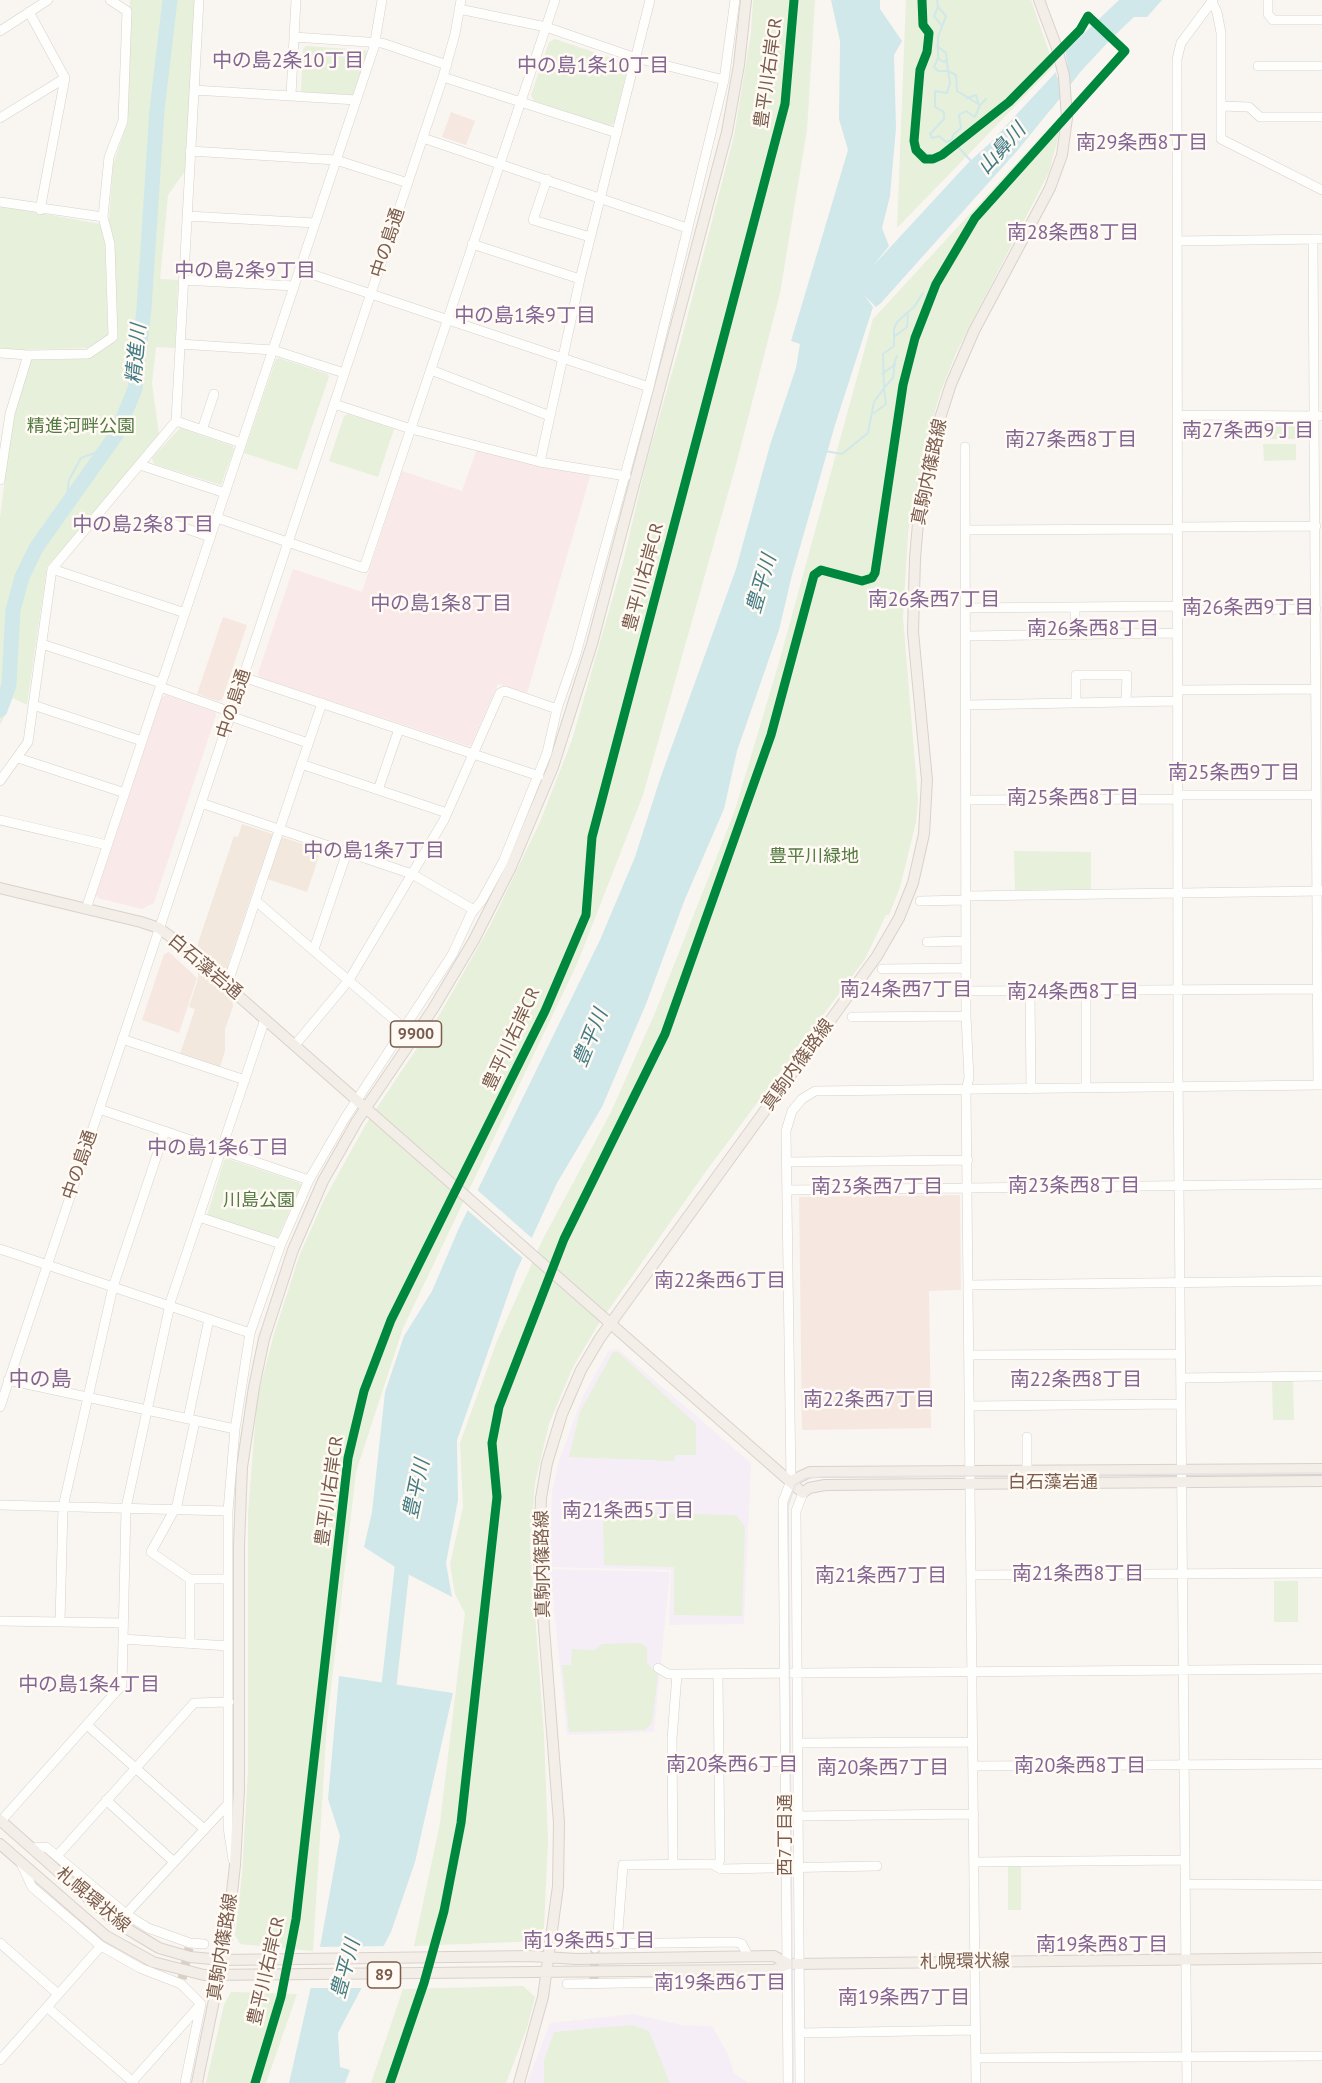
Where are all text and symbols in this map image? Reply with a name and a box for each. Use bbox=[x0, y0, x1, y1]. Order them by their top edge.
street label: 豊平川右岸CR bbox=[751, 17, 787, 129]
district label: 中の島2条10丁目 bbox=[212, 49, 364, 73]
district label: 中の島1条10丁目 bbox=[517, 54, 669, 78]
water label: 山鼻川 bbox=[973, 119, 1031, 179]
district label: 南29条西8丁目 bbox=[1076, 131, 1208, 155]
street label: 中の島通 bbox=[367, 205, 409, 281]
district label: 南28条西8丁目 bbox=[1007, 221, 1139, 245]
district label: 中の島2条9丁目 bbox=[174, 259, 316, 283]
district label: 中の島1条9丁目 bbox=[454, 304, 596, 328]
water label: 精進川 bbox=[122, 323, 152, 385]
park label: 精進河畔公園 bbox=[27, 416, 135, 438]
street label: 真駒内篠路線 bbox=[908, 417, 952, 527]
district label: 南27条西9丁目 bbox=[1182, 419, 1314, 443]
district label: 南27条西8丁目 bbox=[1005, 428, 1137, 452]
district label: 中の島2条8丁目 bbox=[72, 513, 214, 537]
street label: 豊平川右岸CR bbox=[619, 521, 669, 633]
water label: 豊平川 bbox=[742, 552, 782, 616]
district label: 南26条西7丁目 bbox=[868, 588, 1000, 612]
district label: 中の島1条8丁目 bbox=[370, 592, 512, 616]
district label: 南26条西9丁目 bbox=[1182, 596, 1314, 620]
district label: 南26条西8丁目 bbox=[1027, 617, 1159, 641]
street label: 中の島通 bbox=[213, 666, 255, 742]
district label: 南25条西9丁目 bbox=[1168, 761, 1300, 785]
district label: 南25条西8丁目 bbox=[1007, 786, 1139, 810]
district label: 中の島1条7丁目 bbox=[303, 839, 445, 863]
park label: 豊平川緑地 bbox=[769, 846, 859, 868]
street label: 白石藻岩通 bbox=[164, 930, 246, 1004]
district label: 南24条西7丁目 bbox=[840, 978, 972, 1002]
district label: 南24条西8丁目 bbox=[1007, 980, 1139, 1004]
street label: 豊平川右岸CR bbox=[479, 984, 545, 1094]
water label: 豊平川 bbox=[569, 1006, 613, 1070]
street label: 真駒内篠路線 bbox=[758, 1015, 838, 1115]
road number: 9900 bbox=[390, 1021, 442, 1047]
street label: 中の島通 bbox=[58, 1127, 102, 1203]
district label: 中の島1条6丁目 bbox=[147, 1136, 289, 1160]
district label: 南23条西8丁目 bbox=[1008, 1174, 1140, 1198]
district label: 南23条西7丁目 bbox=[811, 1175, 943, 1199]
park label: 川島公園 bbox=[223, 1190, 295, 1212]
district label: 南22条西6丁目 bbox=[654, 1269, 786, 1293]
district label: 中の島 bbox=[9, 1367, 71, 1393]
district label: 南22条西8丁目 bbox=[1010, 1368, 1142, 1392]
district label: 南22条西7丁目 bbox=[803, 1388, 935, 1412]
street label: 豊平川右岸CR bbox=[312, 1435, 348, 1547]
water label: 豊平川 bbox=[399, 1457, 435, 1521]
street label: 白石藻岩通 bbox=[1008, 1472, 1098, 1494]
district label: 南21条西5丁目 bbox=[562, 1499, 694, 1523]
street label: 真駒内篠路線 bbox=[531, 1510, 555, 1618]
district label: 南21条西8丁目 bbox=[1012, 1562, 1144, 1586]
district label: 南21条西7丁目 bbox=[815, 1564, 947, 1588]
district label: 中の島1条4丁目 bbox=[18, 1673, 160, 1697]
district label: 南20条西6丁目 bbox=[666, 1753, 798, 1777]
district label: 南20条西8丁目 bbox=[1014, 1754, 1146, 1778]
district label: 南20条西7丁目 bbox=[817, 1756, 949, 1780]
street label: 西7丁目通 bbox=[775, 1794, 797, 1876]
street label: 札幌環状線 bbox=[52, 1863, 134, 1937]
street label: 真駒内篠路線 bbox=[204, 1892, 242, 2002]
street label: 豊平川右岸CR bbox=[244, 1914, 290, 2028]
district label: 南19条西5丁目 bbox=[523, 1929, 655, 1953]
district label: 南19条西8丁目 bbox=[1036, 1933, 1168, 1957]
water label: 豊平川 bbox=[327, 1937, 365, 2001]
street label: 札幌環状線 bbox=[920, 1950, 1010, 1974]
road number: 89 bbox=[368, 1962, 400, 1988]
district label: 南19条西6丁目 bbox=[654, 1971, 786, 1995]
district label: 南19条西7丁目 bbox=[838, 1986, 970, 2010]

